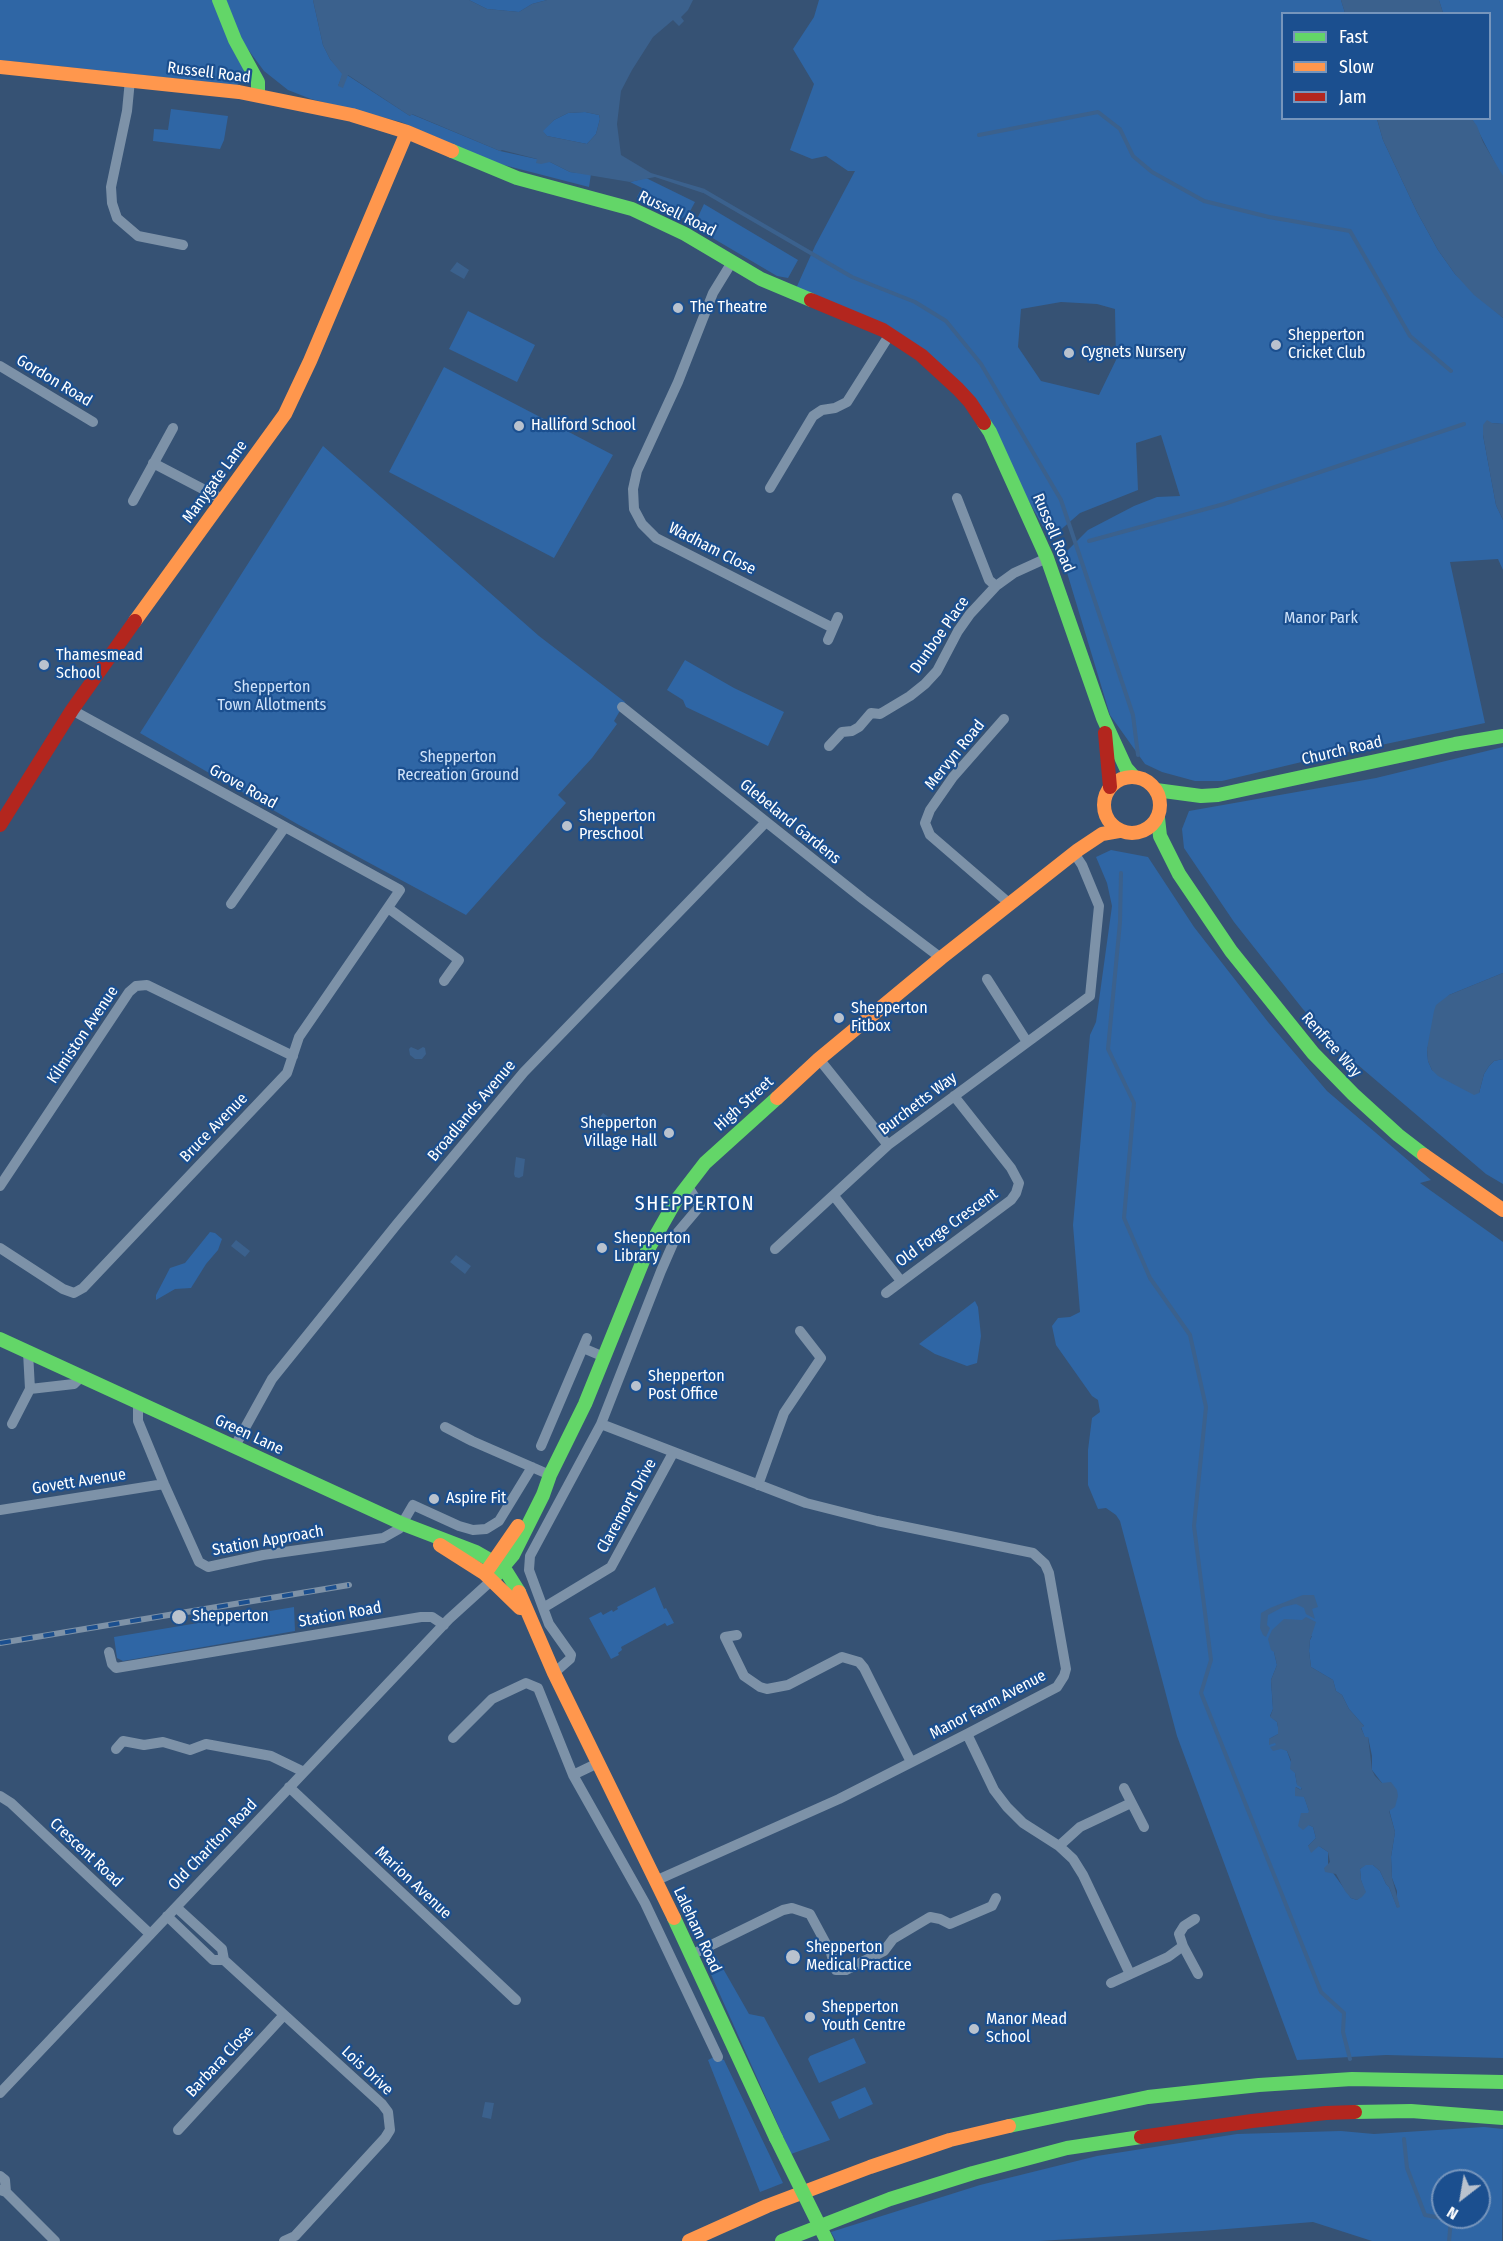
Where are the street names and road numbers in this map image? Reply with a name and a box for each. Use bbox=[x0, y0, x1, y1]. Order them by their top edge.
street label: Russell Road bbox=[166, 58, 252, 88]
street label: Russell Road bbox=[635, 187, 719, 241]
street label: Gordon Road bbox=[13, 351, 95, 411]
street label: Manygate Lane bbox=[179, 437, 251, 527]
street label: Russell Road bbox=[1028, 491, 1078, 575]
street label: Wadham Close bbox=[665, 519, 759, 579]
street label: Dunboe Place bbox=[907, 593, 973, 677]
street label: Mervyn Road bbox=[921, 716, 989, 794]
street label: Church Road bbox=[1300, 732, 1384, 770]
street label: Grove Road bbox=[206, 761, 280, 813]
street label: Glebeland Gardens bbox=[736, 775, 844, 869]
street label: Kilmiston Avenue bbox=[43, 983, 123, 1087]
street label: Renfree Way bbox=[1297, 1009, 1365, 1081]
street label: Broadlands Avenue bbox=[424, 1056, 520, 1166]
street label: Burchetts Way bbox=[875, 1068, 961, 1140]
street label: High Street bbox=[711, 1073, 777, 1135]
street label: Bruce Avenue bbox=[176, 1089, 252, 1167]
street label: Old Forge Crescent bbox=[892, 1185, 1002, 1271]
street label: Green Lane bbox=[212, 1411, 286, 1459]
street label: Claremont Drive bbox=[593, 1455, 661, 1557]
street label: Govett Avenue bbox=[31, 1465, 127, 1499]
street label: Station Approach bbox=[211, 1522, 325, 1560]
street label: Station Road bbox=[297, 1598, 383, 1632]
street label: Manor Farm Avenue bbox=[927, 1666, 1049, 1744]
street label: Old Charlton Road bbox=[165, 1795, 261, 1895]
street label: Crescent Road bbox=[46, 1814, 126, 1892]
street label: Marion Avenue bbox=[371, 1843, 455, 1923]
street label: Laleham Road bbox=[669, 1884, 725, 1976]
street label: Barbara Close bbox=[182, 2022, 258, 2102]
street label: Lois Drive bbox=[337, 2042, 397, 2100]

